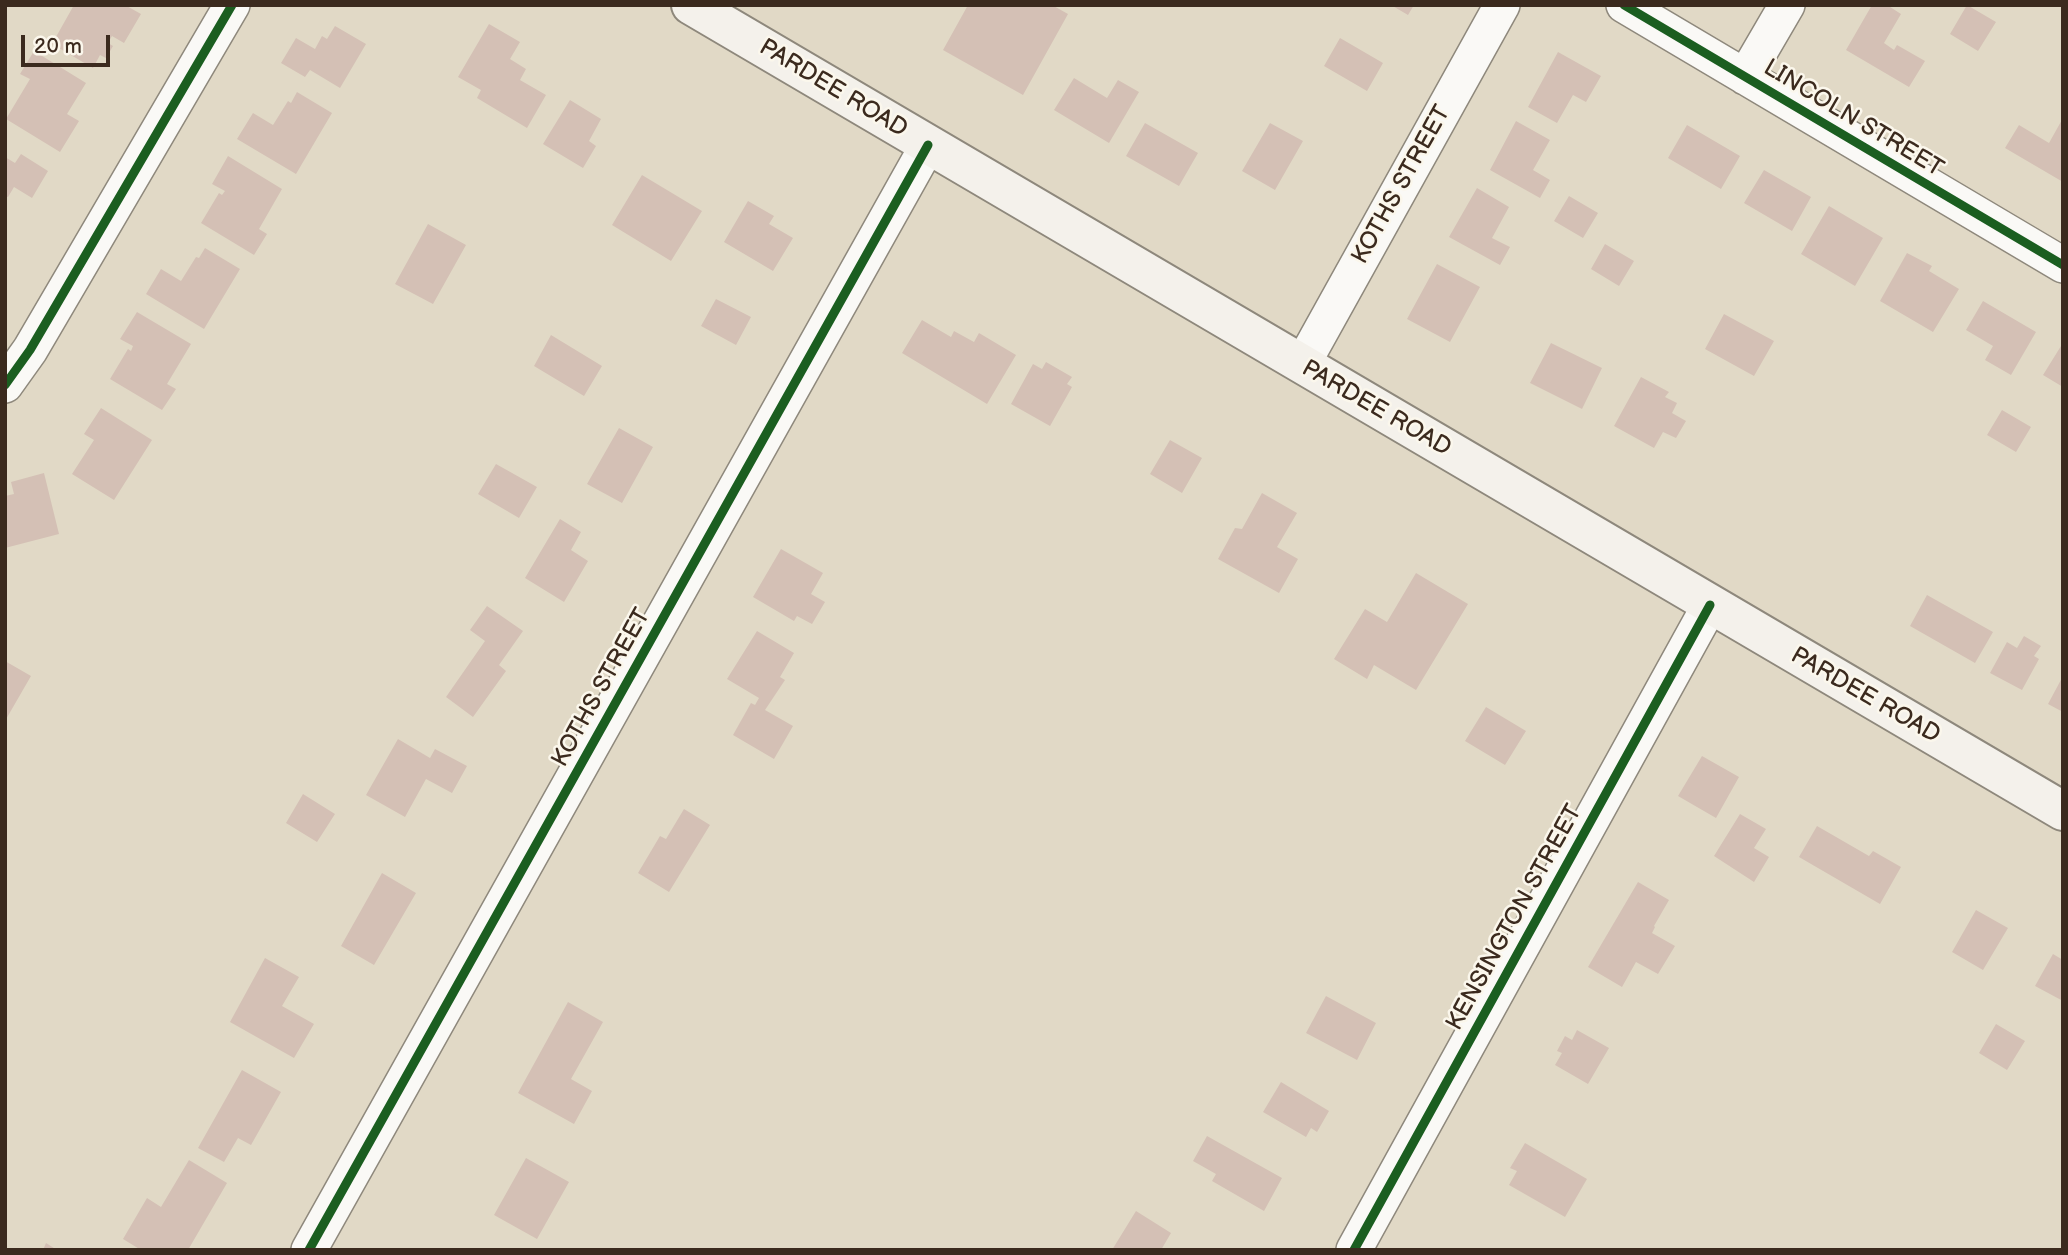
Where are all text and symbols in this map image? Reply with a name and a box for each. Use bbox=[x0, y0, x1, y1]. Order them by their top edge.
scale bar bbox=[24, 21, 114, 65]
street label: PARDEE ROAD bbox=[754, 33, 912, 145]
text: 20 m bbox=[34, 34, 82, 59]
street label: LINCOLN STREET bbox=[1758, 54, 1948, 184]
street label: KOTHS STREET bbox=[1347, 101, 1457, 269]
street label: PARDEE ROAD bbox=[1296, 355, 1456, 463]
street label: KOTHS STREET bbox=[547, 604, 657, 772]
street label: PARDEE ROAD bbox=[1785, 642, 1945, 750]
street label: KENSINGTON STREET bbox=[1441, 800, 1589, 1036]

